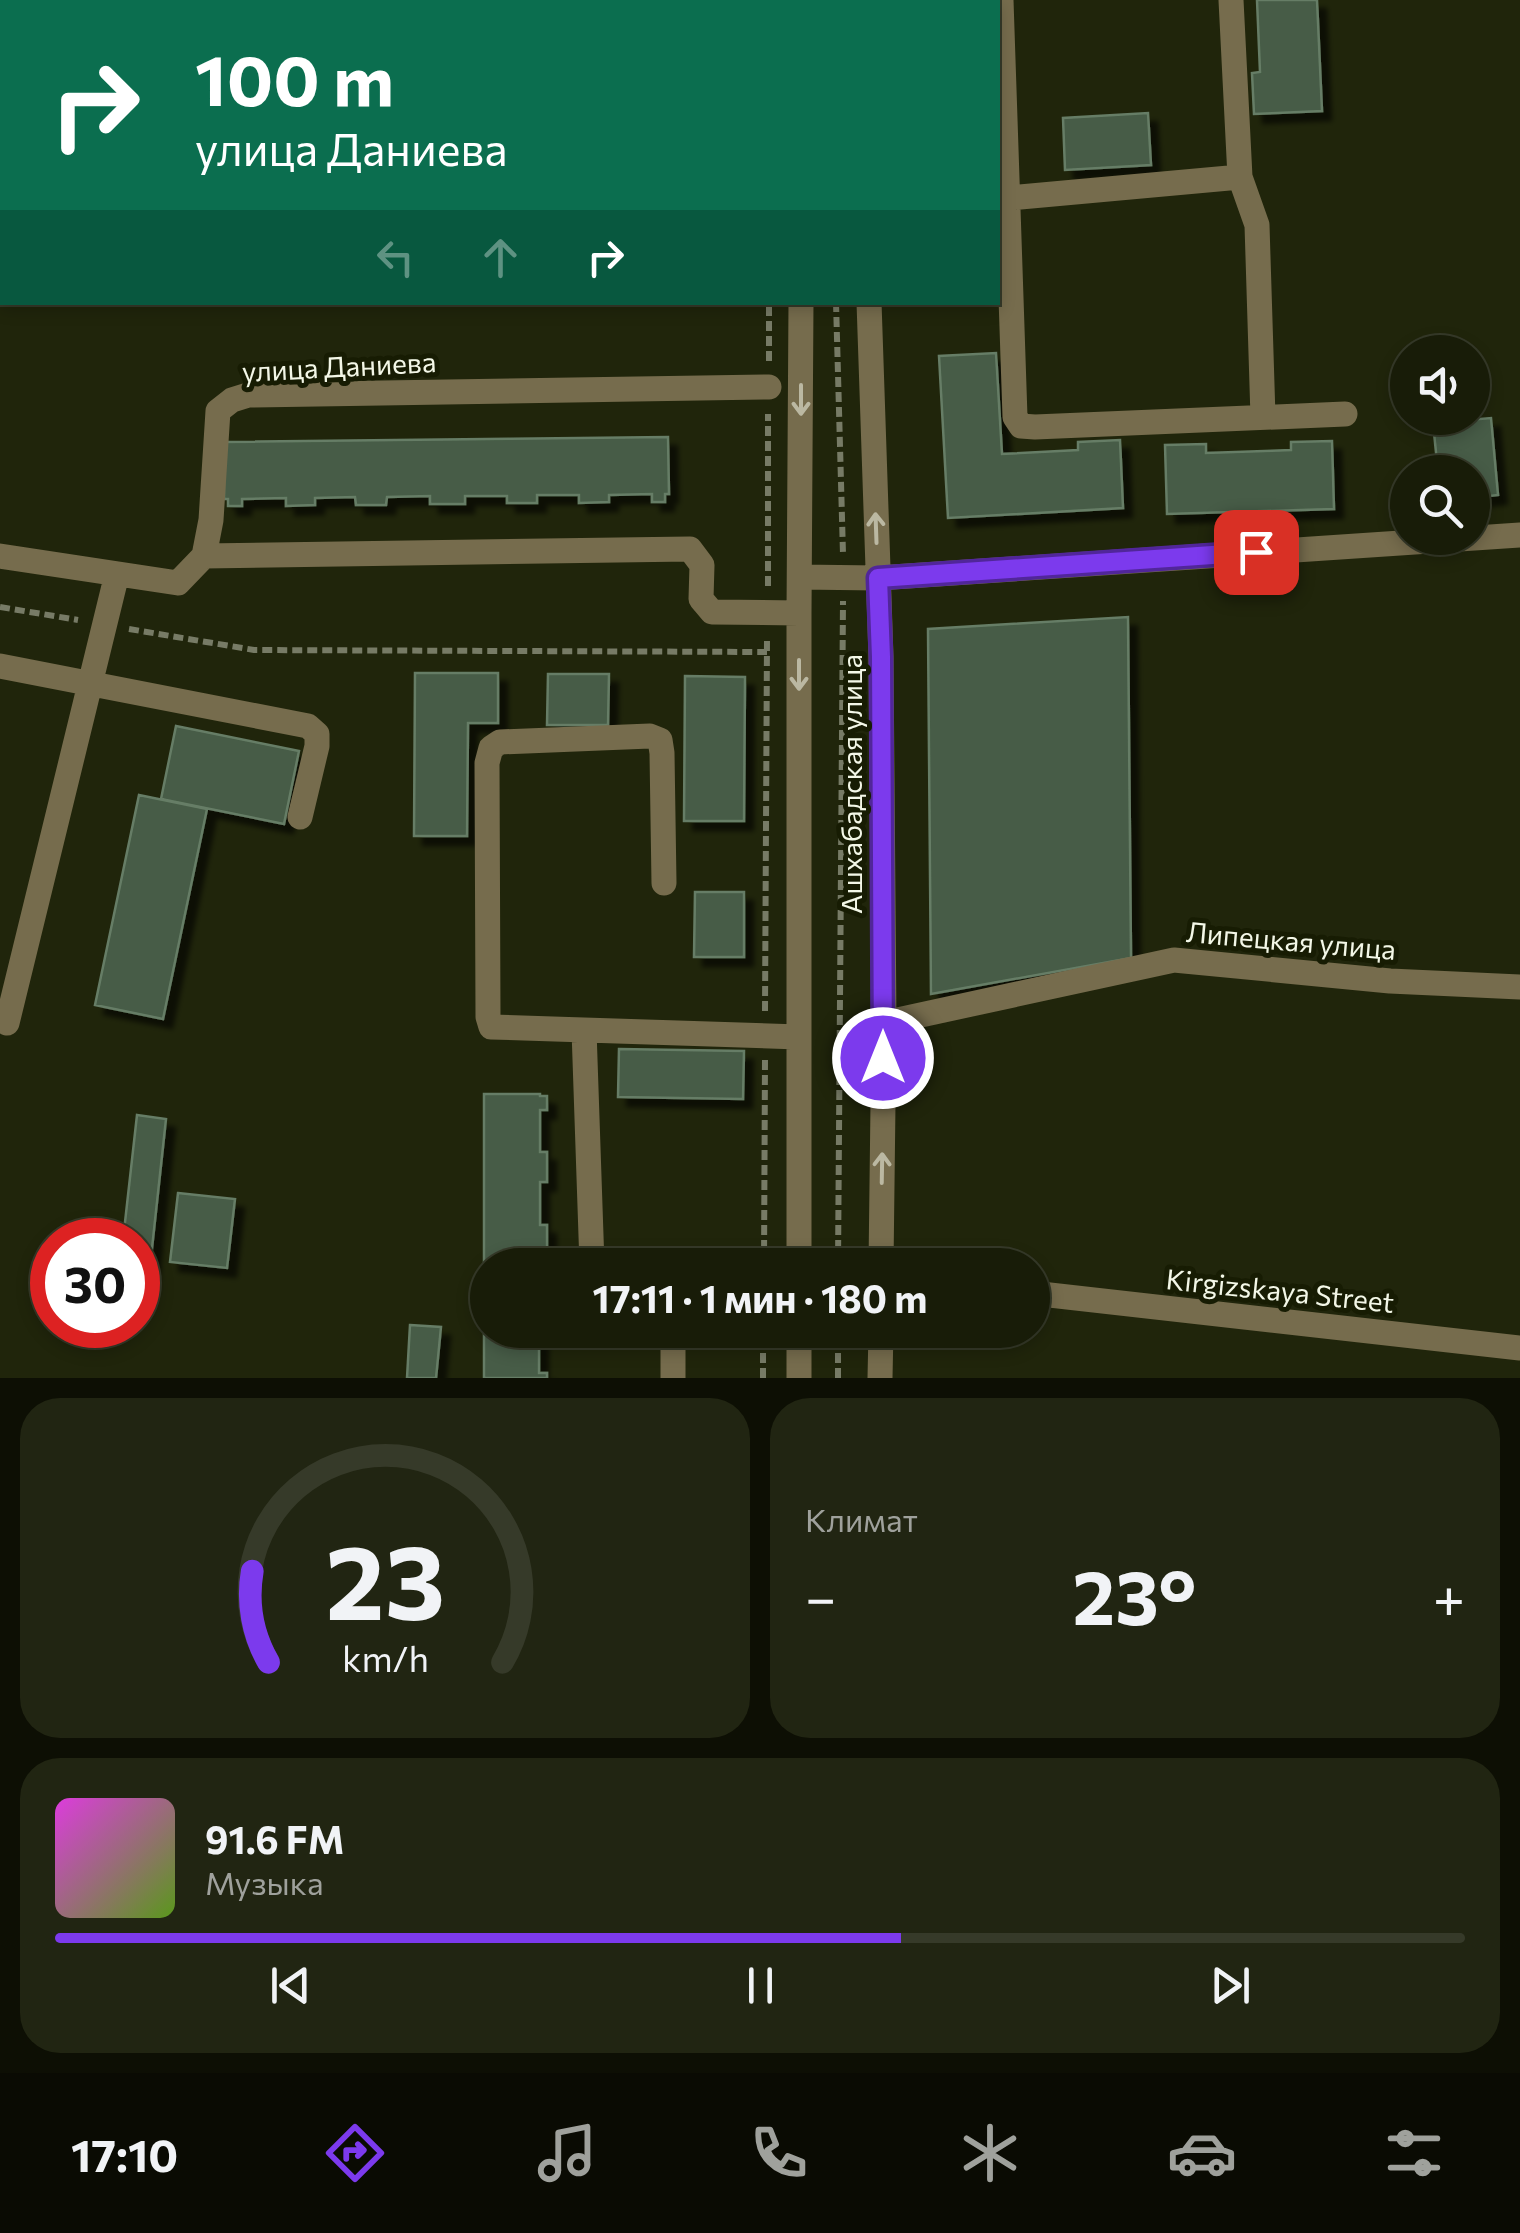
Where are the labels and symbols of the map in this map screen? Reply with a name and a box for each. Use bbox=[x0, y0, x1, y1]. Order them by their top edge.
street label: улица Даниева bbox=[241, 344, 437, 388]
one-way arrow bbox=[792, 382, 810, 415]
pin bbox=[1214, 510, 1299, 595]
one-way arrow bbox=[867, 512, 886, 544]
street label: Ашхабадская улица bbox=[834, 654, 868, 914]
one-way arrow bbox=[790, 658, 808, 690]
street label: Липецкая улица bbox=[1185, 914, 1397, 966]
position arrow bbox=[831, 1006, 935, 1110]
one-way arrow bbox=[872, 1152, 892, 1184]
speed limit sign: 30 bbox=[30, 1218, 160, 1348]
street label: Kirgizskaya Street bbox=[1164, 1261, 1396, 1319]

